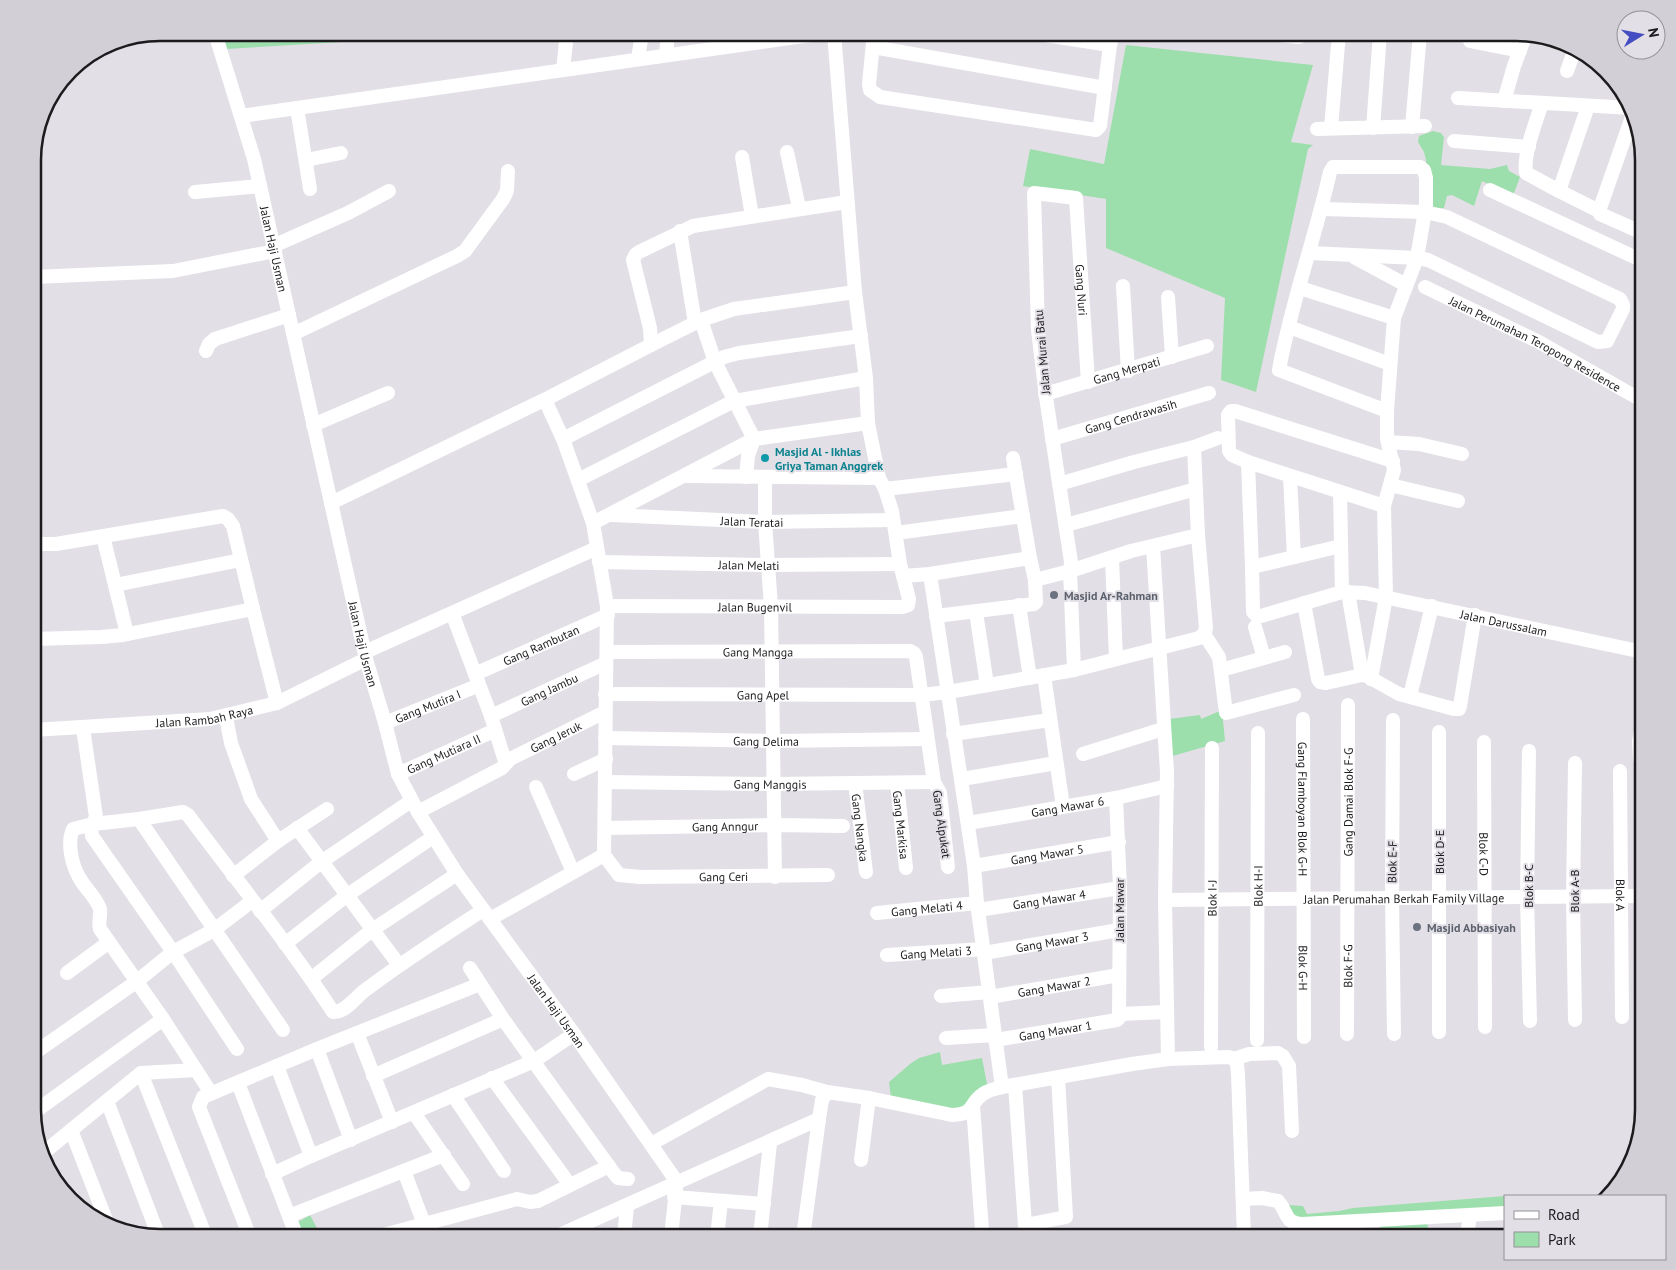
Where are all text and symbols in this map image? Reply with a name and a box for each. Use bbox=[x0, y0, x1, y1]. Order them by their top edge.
north arrow bbox=[1616, 10, 1666, 60]
text: N bbox=[1644, 27, 1663, 39]
street label: Jalan Haji Usman bbox=[257, 204, 291, 293]
street label: Gang Nuri bbox=[1073, 264, 1091, 316]
street label: Jalan Perumahan Teropong Residence bbox=[1446, 292, 1624, 395]
street label: Jalan Murai Batu bbox=[1031, 309, 1053, 396]
street label: Gang Merpati bbox=[1091, 353, 1162, 387]
street label: Gang Cendrawasih bbox=[1083, 395, 1178, 436]
place label: Masjid Al - Ikhlas Griya Taman Anggrek bbox=[775, 444, 883, 473]
marker: Masjid Al - Ikhlas Griya Taman Anggrek bbox=[759, 452, 771, 464]
street label: Jalan Teratai bbox=[719, 512, 783, 530]
street label: Jalan Melati bbox=[717, 557, 780, 573]
place label: Masjid Ar-Rahman bbox=[1064, 588, 1158, 603]
marker: Masjid Ar-Rahman bbox=[1048, 589, 1060, 601]
street label: Jalan Haji Usman bbox=[346, 599, 381, 688]
street label: Jalan Bugenvil bbox=[717, 599, 792, 614]
street label: Jalan Darussalam bbox=[1458, 606, 1549, 639]
street label: Gang Rambutan bbox=[500, 621, 581, 668]
street label: Gang Mangga bbox=[723, 644, 793, 659]
street label: Gang Jambu bbox=[518, 669, 580, 709]
street label: Gang Mutira I bbox=[393, 686, 463, 726]
street label: Gang Apel bbox=[737, 687, 790, 702]
street label: Jalan Rambah Raya bbox=[154, 702, 254, 730]
street label: Gang Jeruk bbox=[527, 717, 584, 755]
street label: Gang Mutiara II bbox=[404, 730, 483, 777]
street label: Gang Delima bbox=[733, 733, 799, 749]
street label: Gang Flamboyan Blok G-H bbox=[1296, 742, 1311, 876]
street label: Gang Damai Blok F-G bbox=[1340, 747, 1355, 857]
street label: Gang Manggis bbox=[734, 776, 806, 792]
street label: Gang Alpukat bbox=[930, 789, 954, 859]
street label: Gang Markisa bbox=[890, 790, 913, 860]
street label: Gang Nangka bbox=[849, 793, 872, 863]
street label: Gang Mawar 6 bbox=[1030, 793, 1105, 820]
street label: Gang Anngur bbox=[692, 818, 758, 834]
street label: Blok D-E bbox=[1432, 830, 1447, 874]
street label: Blok C-D bbox=[1477, 832, 1492, 876]
street label: Gang Mawar 5 bbox=[1009, 841, 1085, 867]
street label: Blok E-F bbox=[1384, 841, 1400, 883]
street label: Blok B-C bbox=[1521, 864, 1536, 908]
street label: Blok H-I bbox=[1250, 865, 1265, 907]
street label: Gang Ceri bbox=[699, 868, 748, 884]
street label: Blok A-B bbox=[1567, 869, 1582, 913]
street label: Jalan Mawar bbox=[1112, 879, 1127, 942]
street label: Blok A bbox=[1613, 879, 1629, 911]
street label: Blok I-J bbox=[1204, 880, 1219, 916]
street label: Gang Mawar 4 bbox=[1012, 886, 1087, 912]
street label: Jalan Perumahan Berkah Family Village bbox=[1303, 890, 1504, 906]
street label: Gang Melati 4 bbox=[890, 897, 964, 919]
place label: Masjid Abbasiyah bbox=[1427, 920, 1516, 935]
marker: Masjid Abbasiyah bbox=[1411, 921, 1423, 933]
street label: Gang Mawar 3 bbox=[1014, 928, 1090, 955]
street label: Gang Melati 3 bbox=[900, 942, 972, 962]
street label: Blok F-G bbox=[1340, 944, 1355, 988]
street label: Blok G-H bbox=[1296, 945, 1311, 991]
street label: Jalan Haji Usman bbox=[524, 970, 589, 1050]
street label: Gang Mawar 2 bbox=[1017, 972, 1092, 1000]
street label: Gang Mawar 1 bbox=[1018, 1017, 1093, 1043]
legend bbox=[1504, 1195, 1666, 1260]
text: Road bbox=[1548, 1205, 1580, 1224]
text: Park bbox=[1548, 1230, 1576, 1249]

